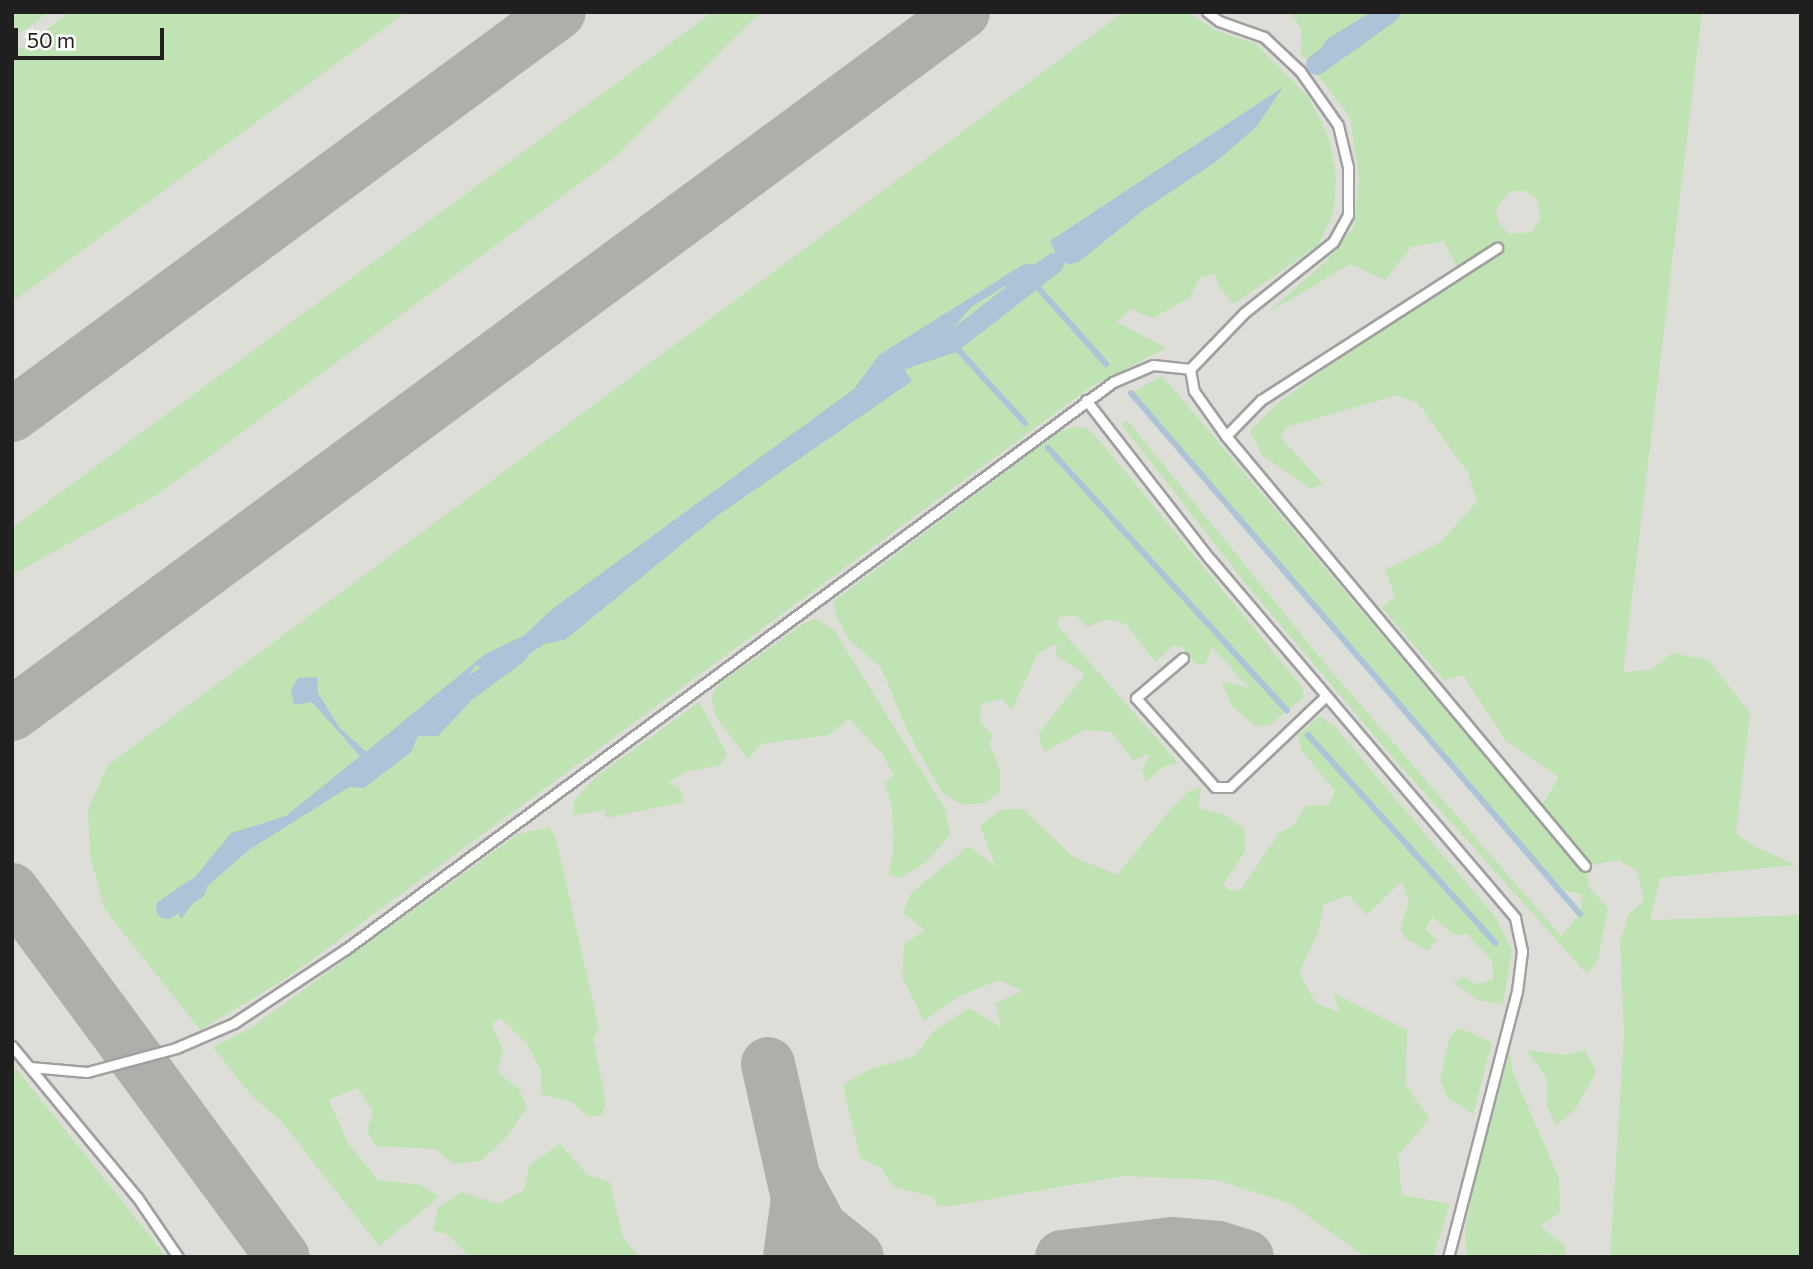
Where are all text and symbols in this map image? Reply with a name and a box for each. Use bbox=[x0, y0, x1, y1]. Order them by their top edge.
scale bar bbox=[18, 14, 168, 58]
text: 50 m bbox=[27, 27, 75, 52]

